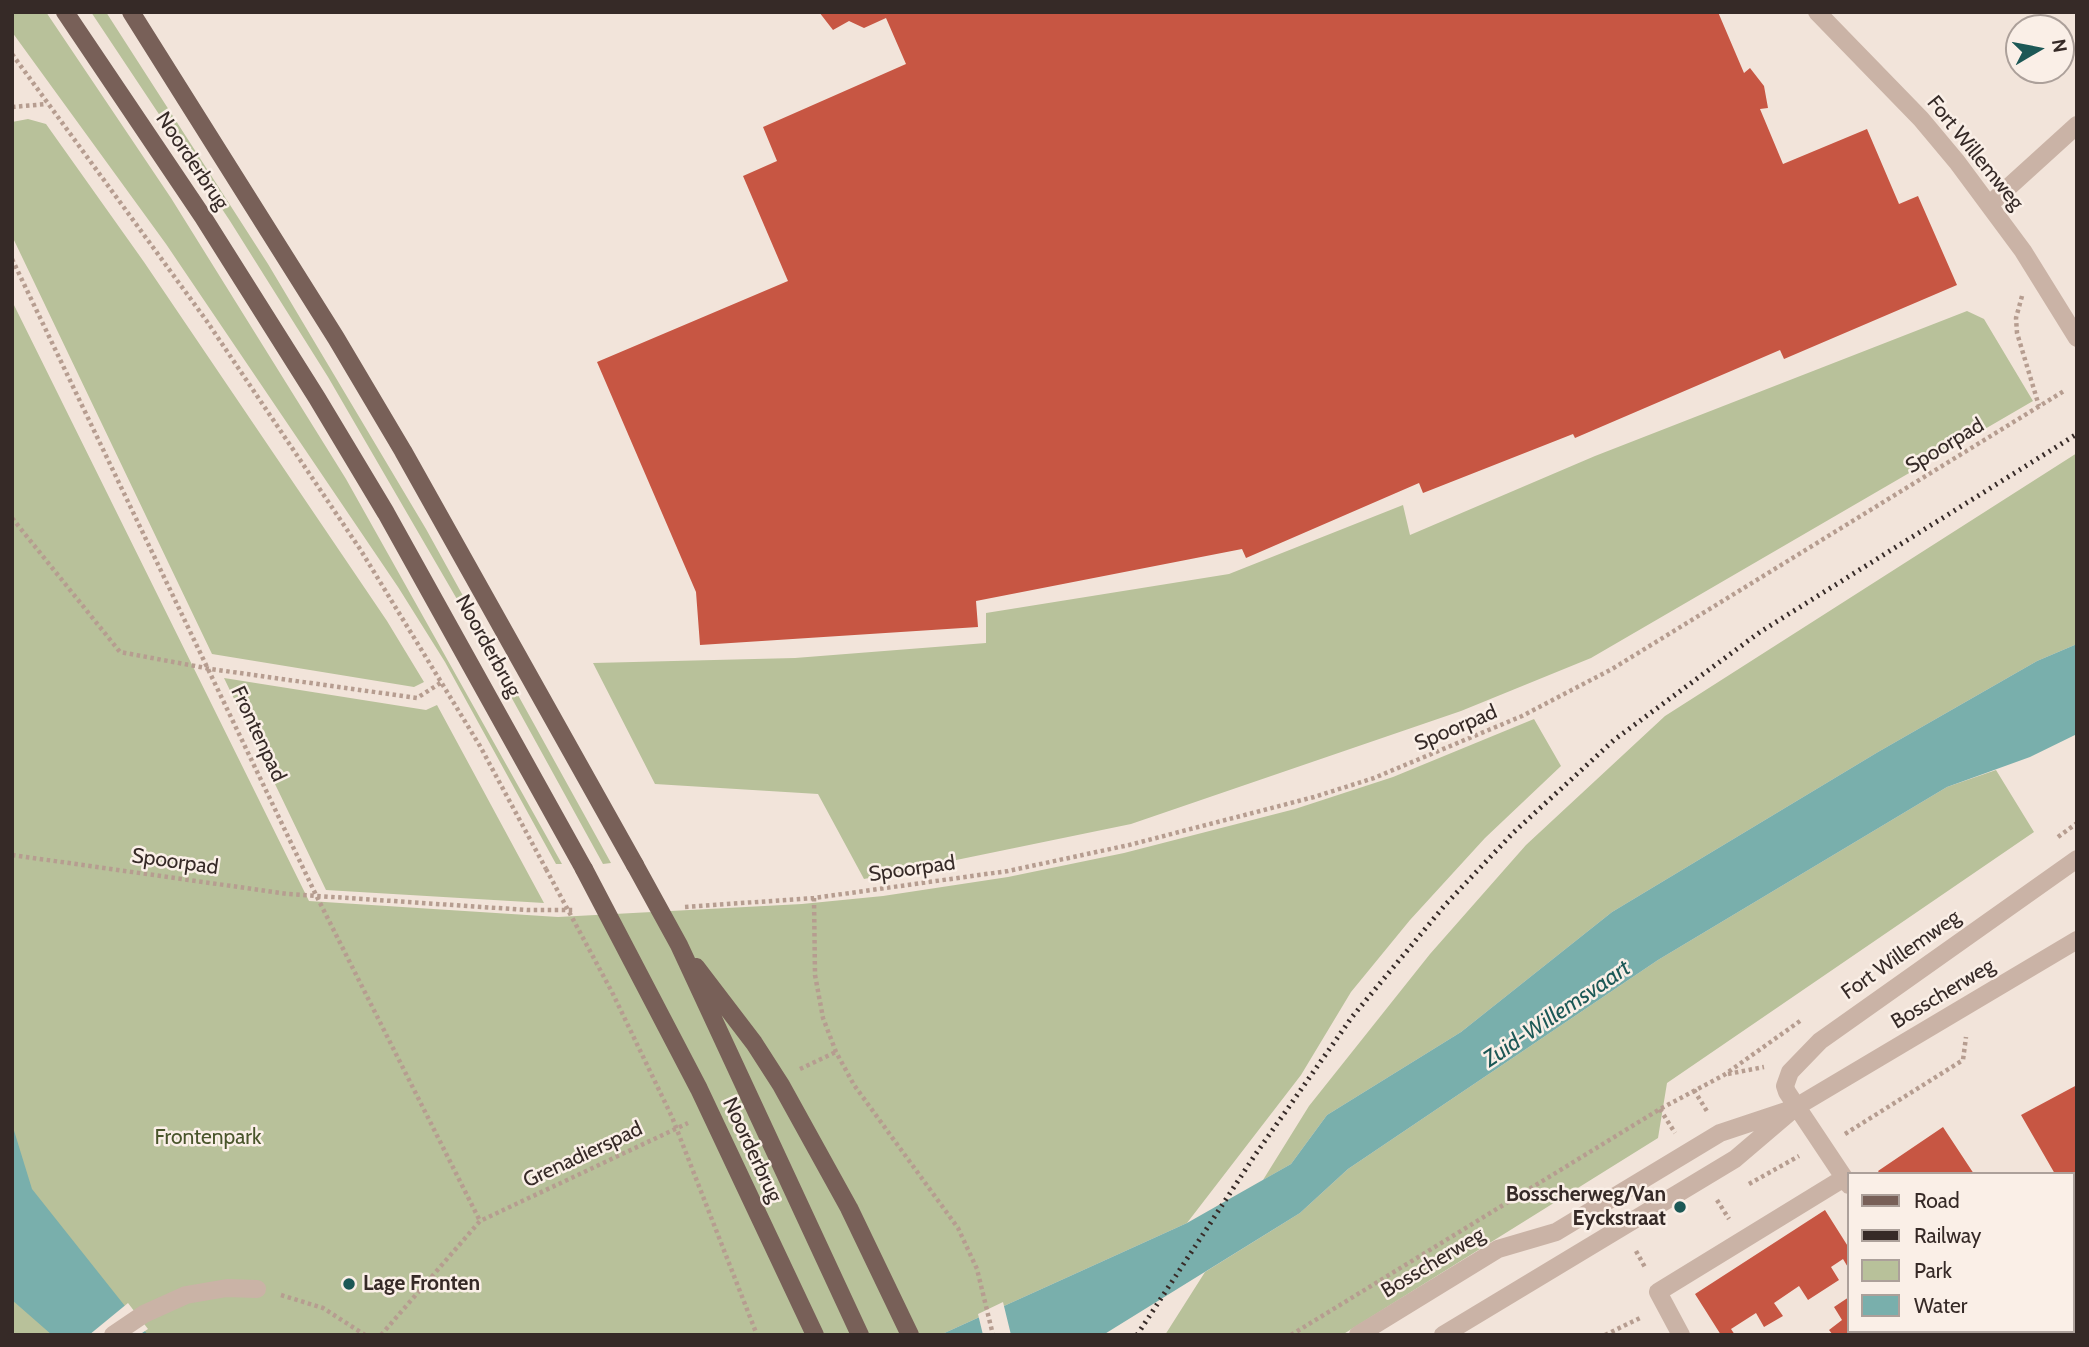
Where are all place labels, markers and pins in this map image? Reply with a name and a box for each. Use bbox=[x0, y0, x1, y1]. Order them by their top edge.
place label: Bosscherweg/Van Eyckstraat bbox=[1506, 1182, 1666, 1232]
marker: Bosscherweg/Van Eyckstraat bbox=[1672, 1199, 1688, 1215]
place label: Lage Fronten bbox=[363, 1271, 480, 1297]
marker: Lage Fronten bbox=[341, 1276, 357, 1292]

